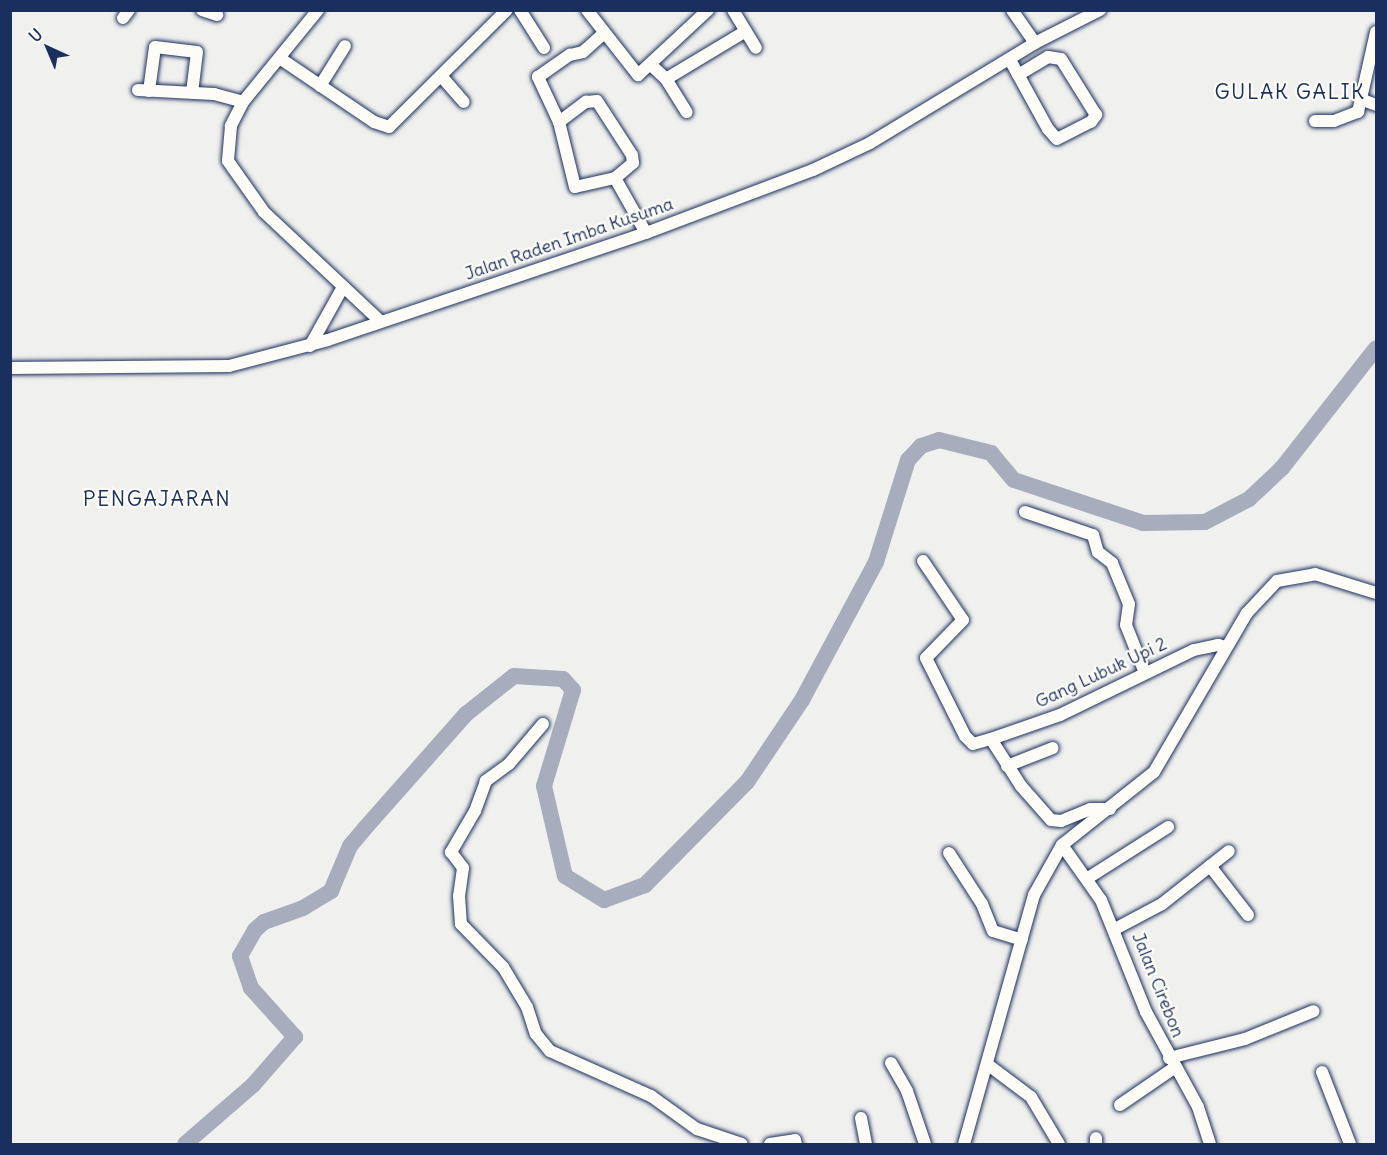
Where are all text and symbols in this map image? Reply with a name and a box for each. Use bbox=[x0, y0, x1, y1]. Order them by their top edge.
north arrow bbox=[18, 18, 78, 78]
text: U bbox=[25, 24, 46, 46]
district label: GULAK GALIK bbox=[1214, 79, 1366, 105]
street label: Jalan Raden Imba Kusuma bbox=[462, 193, 676, 285]
district label: PENGAJARAN bbox=[83, 486, 231, 512]
street label: Gang Lubuk Upi 2 bbox=[1032, 633, 1170, 713]
street label: Jalan Cirebon bbox=[1127, 929, 1189, 1041]

